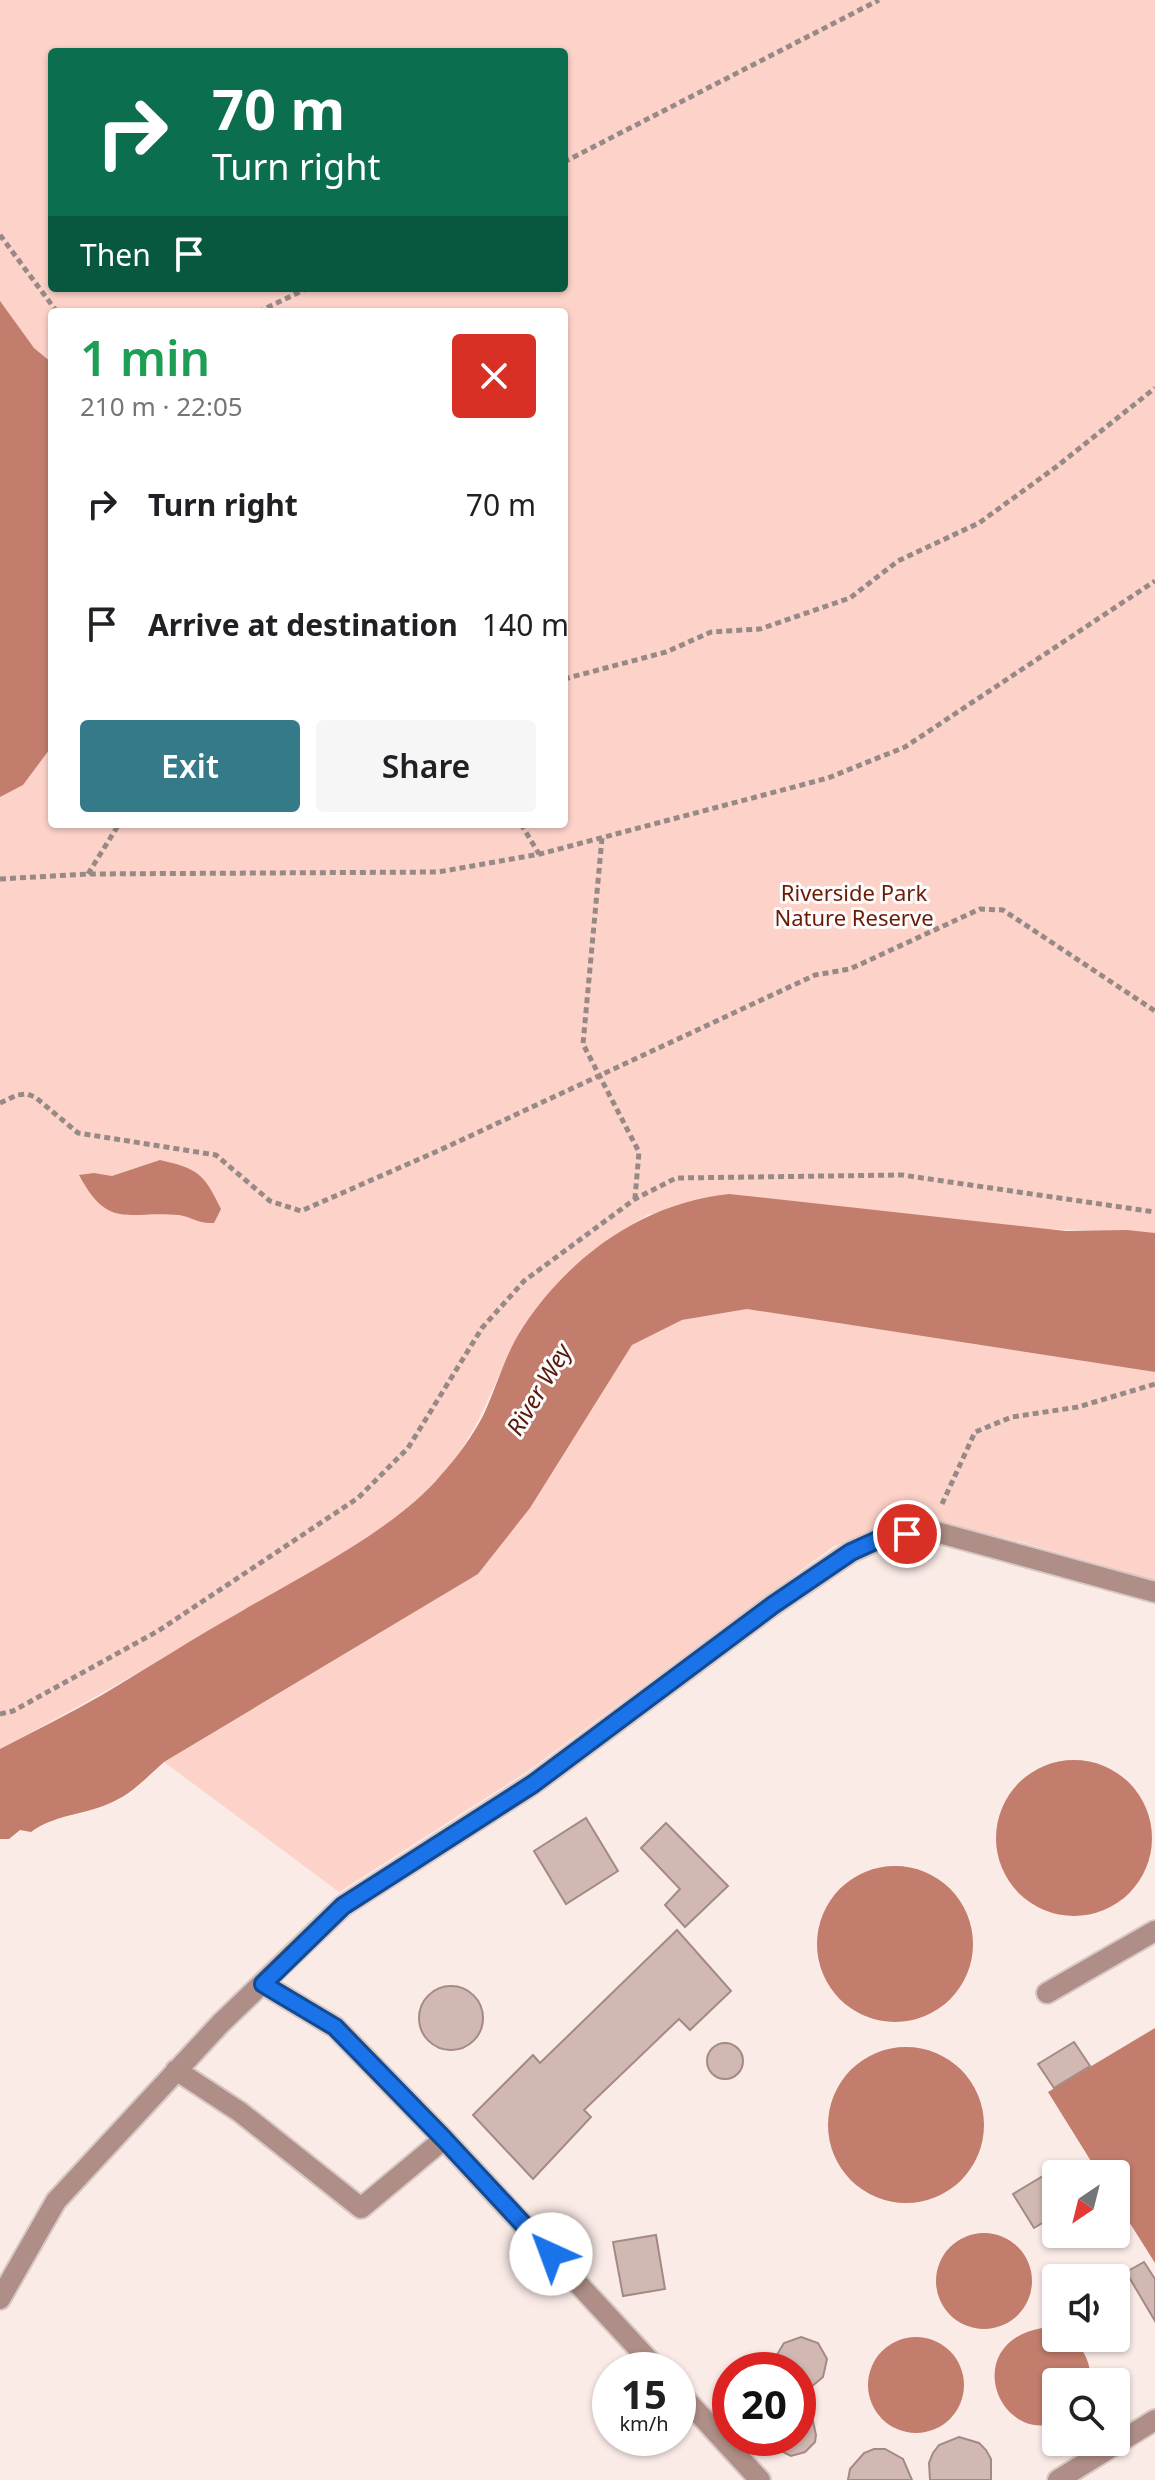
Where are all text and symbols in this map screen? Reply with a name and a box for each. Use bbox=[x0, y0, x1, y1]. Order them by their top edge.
text: 70 m bbox=[212, 70, 345, 146]
icon: right bbox=[80, 80, 184, 184]
text: Turn right bbox=[212, 142, 380, 191]
icon: arrive bbox=[167, 232, 211, 276]
text: Then bbox=[80, 234, 151, 275]
text: 1 min bbox=[80, 325, 210, 390]
button: close bbox=[452, 334, 536, 418]
text: 210 m · 22:05 bbox=[80, 388, 243, 424]
icon: right bbox=[80, 482, 124, 526]
text: Turn right bbox=[148, 484, 298, 525]
text: 70 m bbox=[466, 484, 536, 525]
icon: arrive bbox=[80, 602, 124, 646]
text: Arrive at destination bbox=[148, 604, 458, 645]
text: 140 m bbox=[482, 604, 569, 645]
button: Exit bbox=[80, 720, 300, 812]
button: Share bbox=[316, 720, 536, 812]
park label: Riverside Park Nature Reserve bbox=[774, 877, 934, 932]
water label: River Wey bbox=[498, 1335, 579, 1441]
pin bbox=[873, 1500, 941, 1568]
icon: arrive bbox=[885, 1512, 929, 1556]
north arrow bbox=[1042, 2160, 1130, 2248]
map controls bbox=[1042, 2160, 1130, 2456]
position arrow bbox=[509, 2212, 593, 2296]
button: sound bbox=[1042, 2264, 1130, 2352]
speed limit sign: 20 bbox=[712, 2352, 816, 2456]
text: 15 bbox=[621, 2366, 667, 2421]
button: search bbox=[1042, 2368, 1130, 2456]
text: km/h bbox=[619, 2410, 669, 2437]

